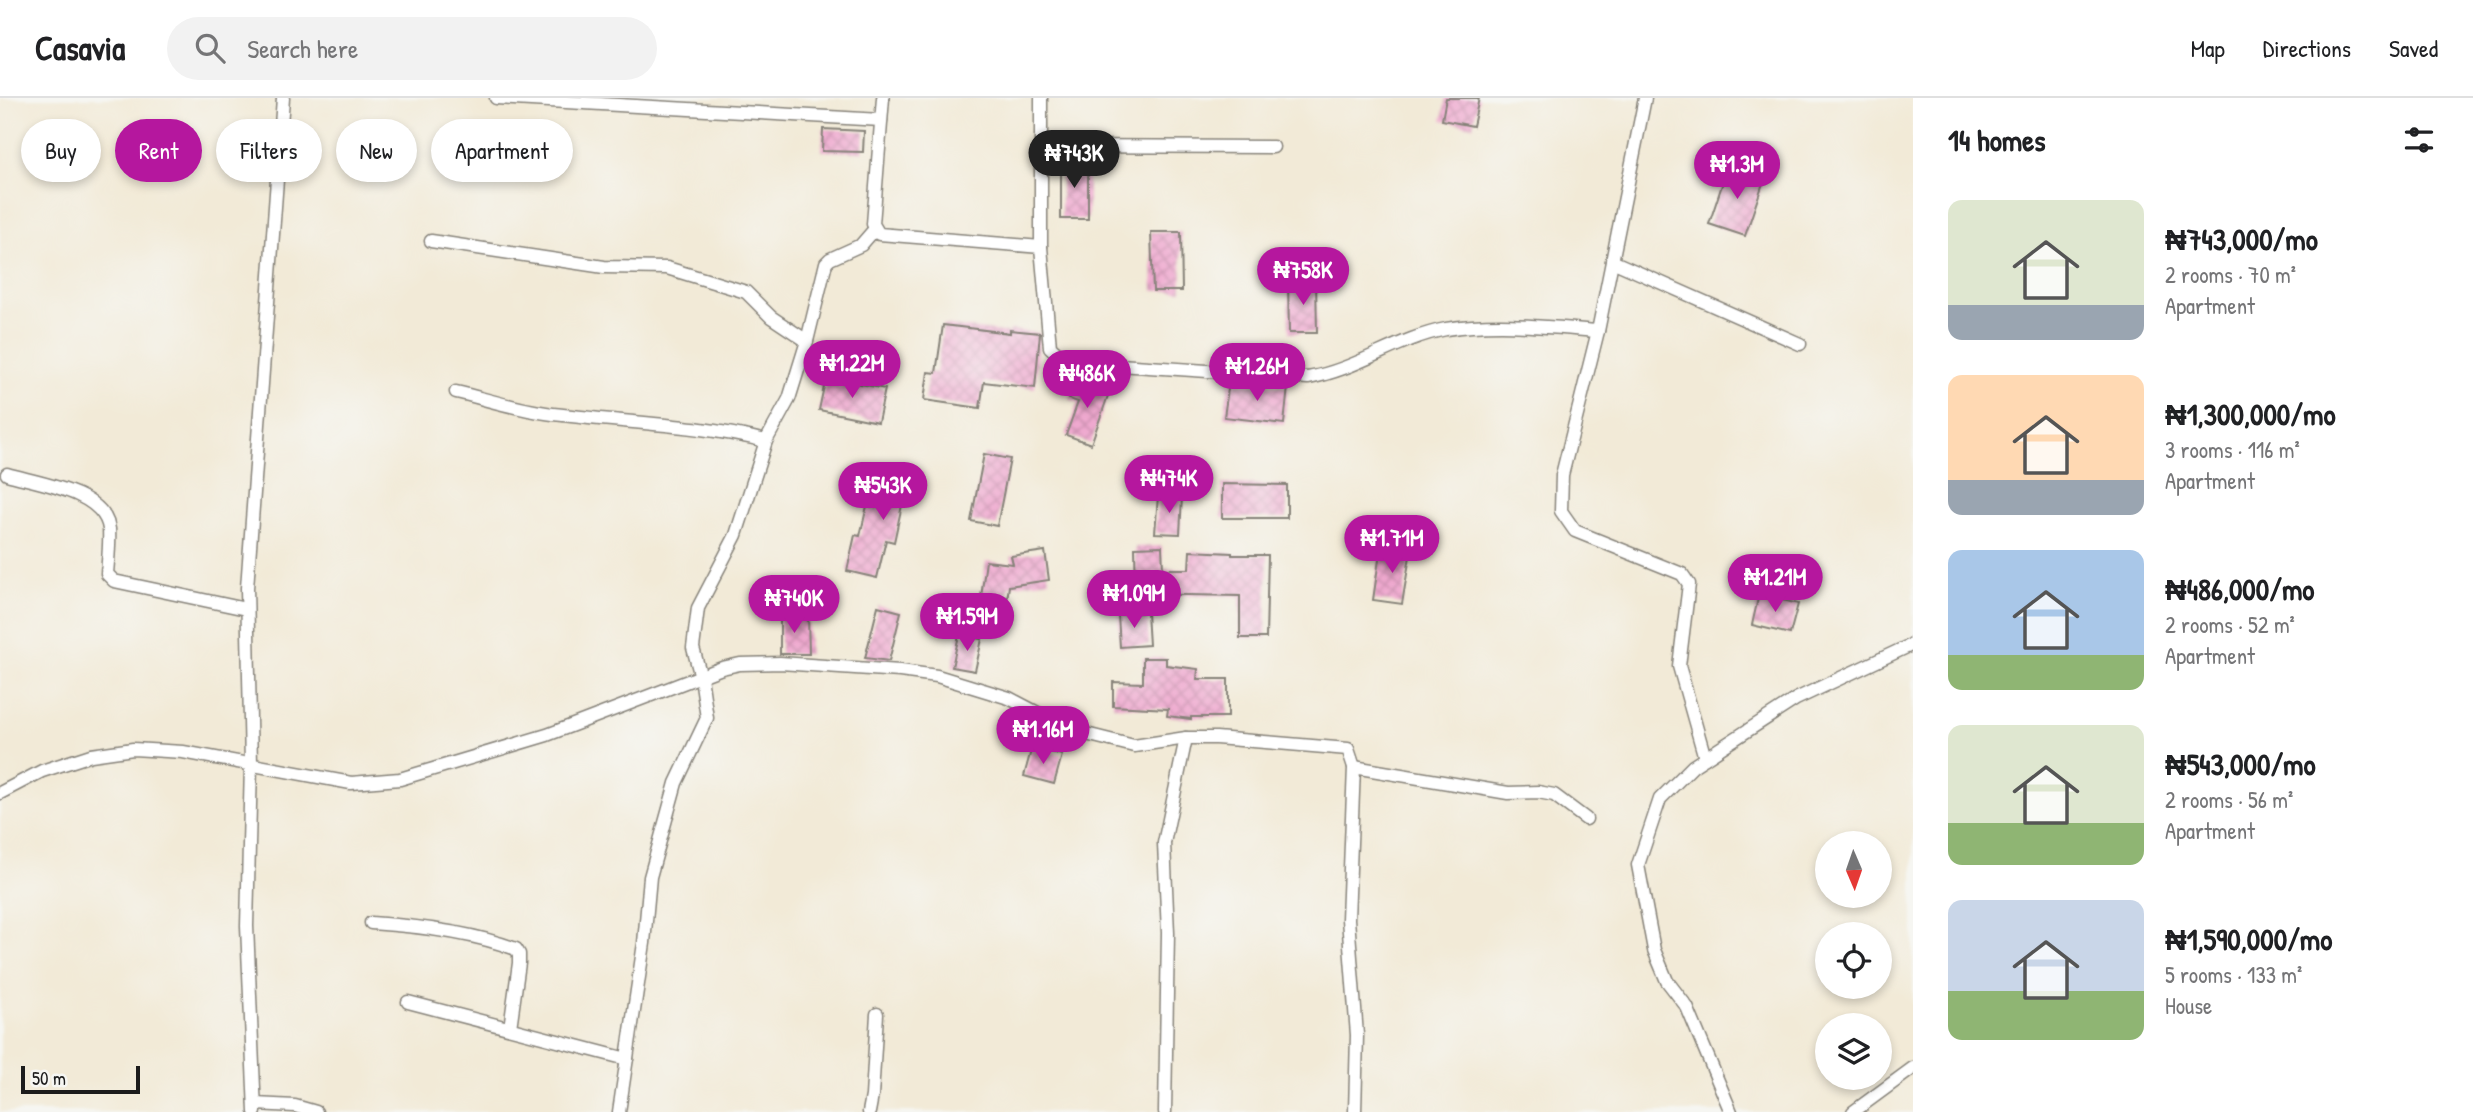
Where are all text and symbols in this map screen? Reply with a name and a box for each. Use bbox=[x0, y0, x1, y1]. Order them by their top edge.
search box bbox=[167, 17, 657, 80]
text: Casavia bbox=[35, 26, 125, 70]
icon: search bbox=[191, 29, 229, 67]
text: Search here bbox=[247, 31, 358, 66]
text: Map bbox=[2191, 32, 2225, 64]
text: Directions bbox=[2263, 32, 2351, 64]
text: Saved bbox=[2389, 32, 2438, 64]
chip: Buy bbox=[21, 119, 101, 182]
chip: Rent bbox=[115, 119, 202, 182]
chip: Filters bbox=[216, 119, 322, 182]
chip: New bbox=[336, 119, 417, 182]
chip: Apartment bbox=[431, 119, 573, 182]
text: 14 homes bbox=[1948, 120, 2046, 160]
icon: filters bbox=[2400, 121, 2438, 159]
pin: ₦743K bbox=[1025, 130, 1123, 190]
text: ₦743K bbox=[1045, 137, 1103, 168]
pin: ₦1.3M bbox=[1688, 141, 1786, 201]
text: ₦1.3M bbox=[1710, 148, 1764, 179]
text: ₦743,000/mo bbox=[2165, 219, 2318, 259]
icon: home bbox=[2004, 228, 2088, 312]
pin: ₦758K bbox=[1254, 248, 1352, 307]
text: ₦758K bbox=[1273, 254, 1333, 285]
text: 2 rooms · 70 m² bbox=[2165, 259, 2296, 290]
text: Apartment bbox=[2165, 290, 2255, 321]
pin: ₦1.22M bbox=[795, 341, 909, 400]
pin: ₦1.26M bbox=[1200, 344, 1314, 403]
text: ₦1.22M bbox=[819, 347, 885, 378]
pin: ₦486K bbox=[1038, 350, 1136, 410]
text: ₦1.26M bbox=[1225, 350, 1289, 381]
text: ₦486K bbox=[1059, 357, 1115, 388]
text: ₦1,300,000/mo bbox=[2165, 394, 2336, 434]
icon: home bbox=[2004, 403, 2088, 487]
text: 3 rooms · 116 m² bbox=[2165, 434, 2300, 465]
pin: ₦474K bbox=[1120, 456, 1218, 515]
pin: ₦543K bbox=[834, 462, 932, 522]
text: ₦474K bbox=[1140, 462, 1198, 493]
text: Apartment bbox=[2165, 465, 2255, 496]
text: ₦543K bbox=[854, 469, 912, 500]
pin: ₦1.71M bbox=[1335, 516, 1449, 575]
text: ₦1.71M bbox=[1360, 522, 1424, 553]
pin: ₦1.21M bbox=[1718, 554, 1832, 614]
text: ₦1.21M bbox=[1744, 561, 1806, 592]
text: ₦486,000/mo bbox=[2165, 569, 2314, 609]
pin: ₦1.09M bbox=[1077, 570, 1191, 630]
pin: ₦740K bbox=[745, 575, 843, 635]
text: ₦1.09M bbox=[1103, 577, 1165, 608]
icon: home bbox=[2004, 578, 2088, 662]
text: ₦740K bbox=[765, 582, 823, 613]
pin: ₦1.59M bbox=[910, 594, 1024, 653]
text: ₦1.59M bbox=[936, 600, 998, 631]
text: 2 rooms · 52 m² bbox=[2165, 609, 2295, 640]
text: Apartment bbox=[2165, 640, 2255, 671]
pin: ₦1.16M bbox=[986, 706, 1100, 766]
text: ₦1.16M bbox=[1012, 713, 1074, 744]
text: ₦543,000/mo bbox=[2165, 744, 2316, 784]
icon: home bbox=[2004, 753, 2088, 837]
text: 2 rooms · 56 m² bbox=[2165, 784, 2293, 815]
text: Apartment bbox=[2165, 815, 2255, 846]
north arrow bbox=[1815, 831, 1892, 908]
map controls bbox=[1815, 831, 1892, 1090]
text: ₦1,590,000/mo bbox=[2165, 919, 2332, 959]
button: locate bbox=[1815, 922, 1892, 999]
icon: home bbox=[2004, 928, 2088, 1012]
text: 5 rooms · 133 m² bbox=[2165, 959, 2302, 990]
text: House bbox=[2165, 990, 2212, 1021]
button: layers bbox=[1815, 1013, 1892, 1090]
scale bar bbox=[21, 1063, 140, 1095]
text: 50 m bbox=[32, 1065, 66, 1091]

